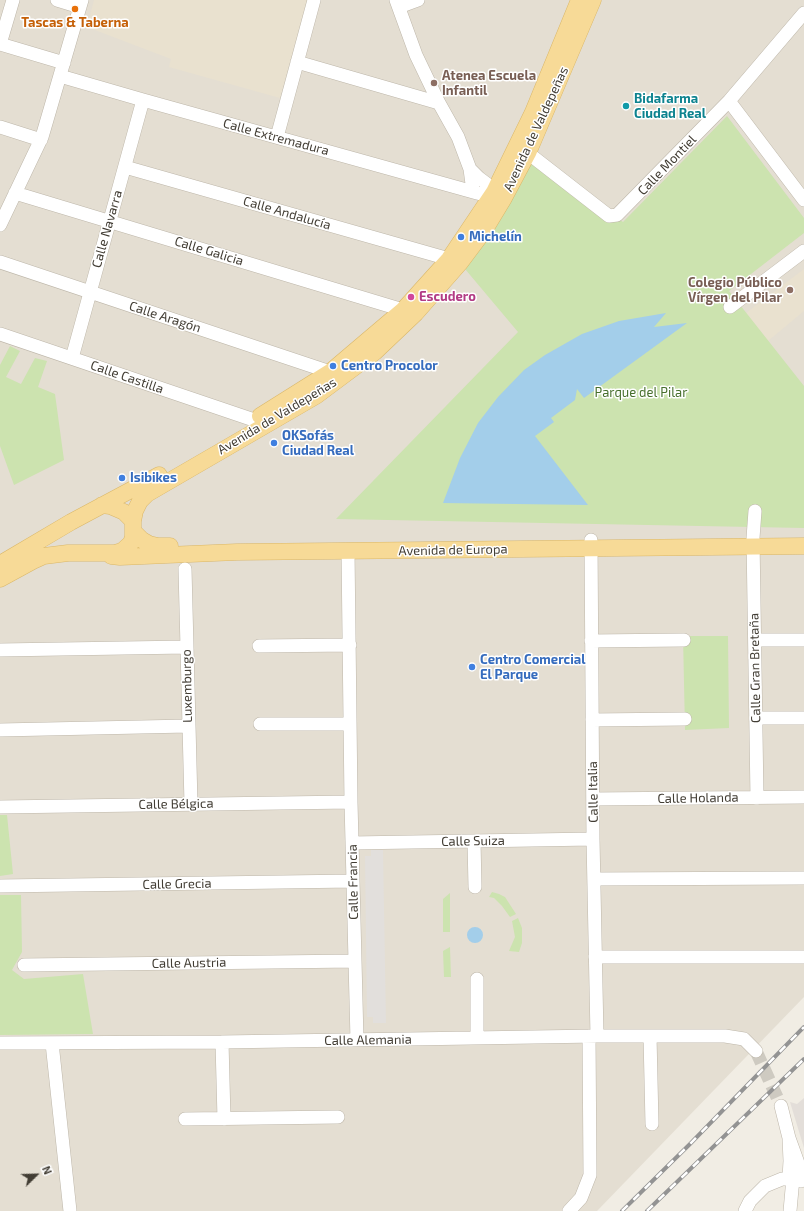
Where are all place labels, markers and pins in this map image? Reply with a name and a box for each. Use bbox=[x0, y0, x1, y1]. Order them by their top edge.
marker: Tascas & Taberna bbox=[70, 4, 80, 14]
place label: Tascas & Taberna bbox=[21, 15, 129, 31]
place label: Atenea Escuela Infantil bbox=[442, 68, 536, 99]
marker: Atenea Escuela Infantil bbox=[429, 78, 439, 88]
place label: Bidafarma Ciudad Real bbox=[634, 91, 706, 122]
marker: Bidafarma Ciudad Real bbox=[621, 101, 631, 111]
place label: Michelín bbox=[469, 229, 522, 245]
marker: Michelín bbox=[456, 232, 466, 242]
place label: Colegio Público Vírgen del Pilar bbox=[688, 275, 782, 306]
marker: Colegio Público Vírgen del Pilar bbox=[785, 285, 795, 295]
place label: Escudero bbox=[419, 289, 476, 305]
marker: Escudero bbox=[406, 292, 416, 302]
place label: Centro Procolor bbox=[341, 358, 438, 374]
marker: Centro Procolor bbox=[328, 361, 338, 371]
place label: OKSofás Ciudad Real bbox=[282, 428, 354, 459]
marker: OKSofás Ciudad Real bbox=[269, 438, 279, 448]
place label: Isibikes bbox=[130, 470, 177, 486]
marker: Isibikes bbox=[117, 473, 127, 483]
place label: Centro Comercial El Parque bbox=[480, 652, 585, 683]
marker: Centro Comercial El Parque bbox=[467, 662, 477, 672]

